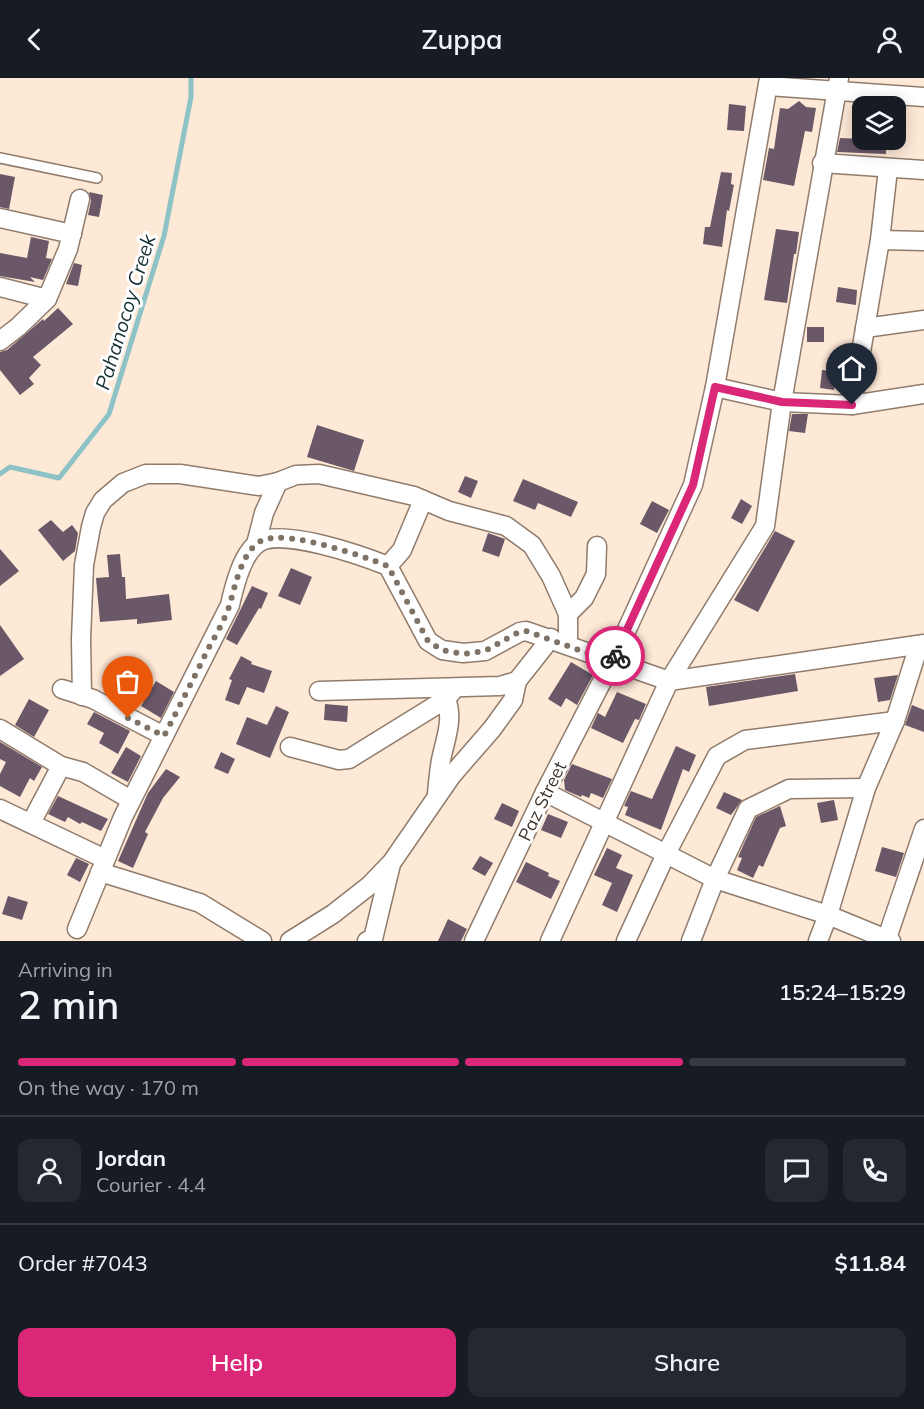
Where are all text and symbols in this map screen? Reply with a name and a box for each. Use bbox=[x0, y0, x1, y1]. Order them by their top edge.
text: Zuppa bbox=[421, 22, 503, 56]
icon: back bbox=[18, 23, 51, 56]
icon: person bbox=[873, 23, 906, 56]
map controls bbox=[852, 96, 906, 150]
button: layers bbox=[852, 96, 906, 150]
water label: Pahanocoy Creek bbox=[89, 231, 161, 393]
pin bbox=[826, 343, 877, 405]
icon: home bbox=[835, 352, 868, 385]
courier bbox=[585, 626, 645, 686]
icon: bike bbox=[599, 640, 632, 673]
pin bbox=[102, 656, 153, 718]
icon: bag bbox=[111, 665, 144, 698]
street label: Paz Street bbox=[513, 757, 571, 845]
text: Arriving in bbox=[18, 957, 113, 982]
text: 15:24–15:29 bbox=[779, 978, 906, 1006]
text: 2 min bbox=[18, 980, 119, 1029]
text: On the way · 170 m bbox=[18, 1075, 199, 1100]
button: person bbox=[18, 1139, 81, 1202]
button: chat bbox=[765, 1139, 828, 1202]
button: phone bbox=[843, 1139, 906, 1202]
text: Jordan bbox=[96, 1144, 166, 1172]
text: Courier · 4.4 bbox=[96, 1172, 206, 1197]
text: Order #7043 bbox=[18, 1249, 148, 1277]
text: $11.84 bbox=[835, 1249, 906, 1277]
button: Help bbox=[18, 1328, 456, 1397]
button: Share bbox=[468, 1328, 906, 1397]

